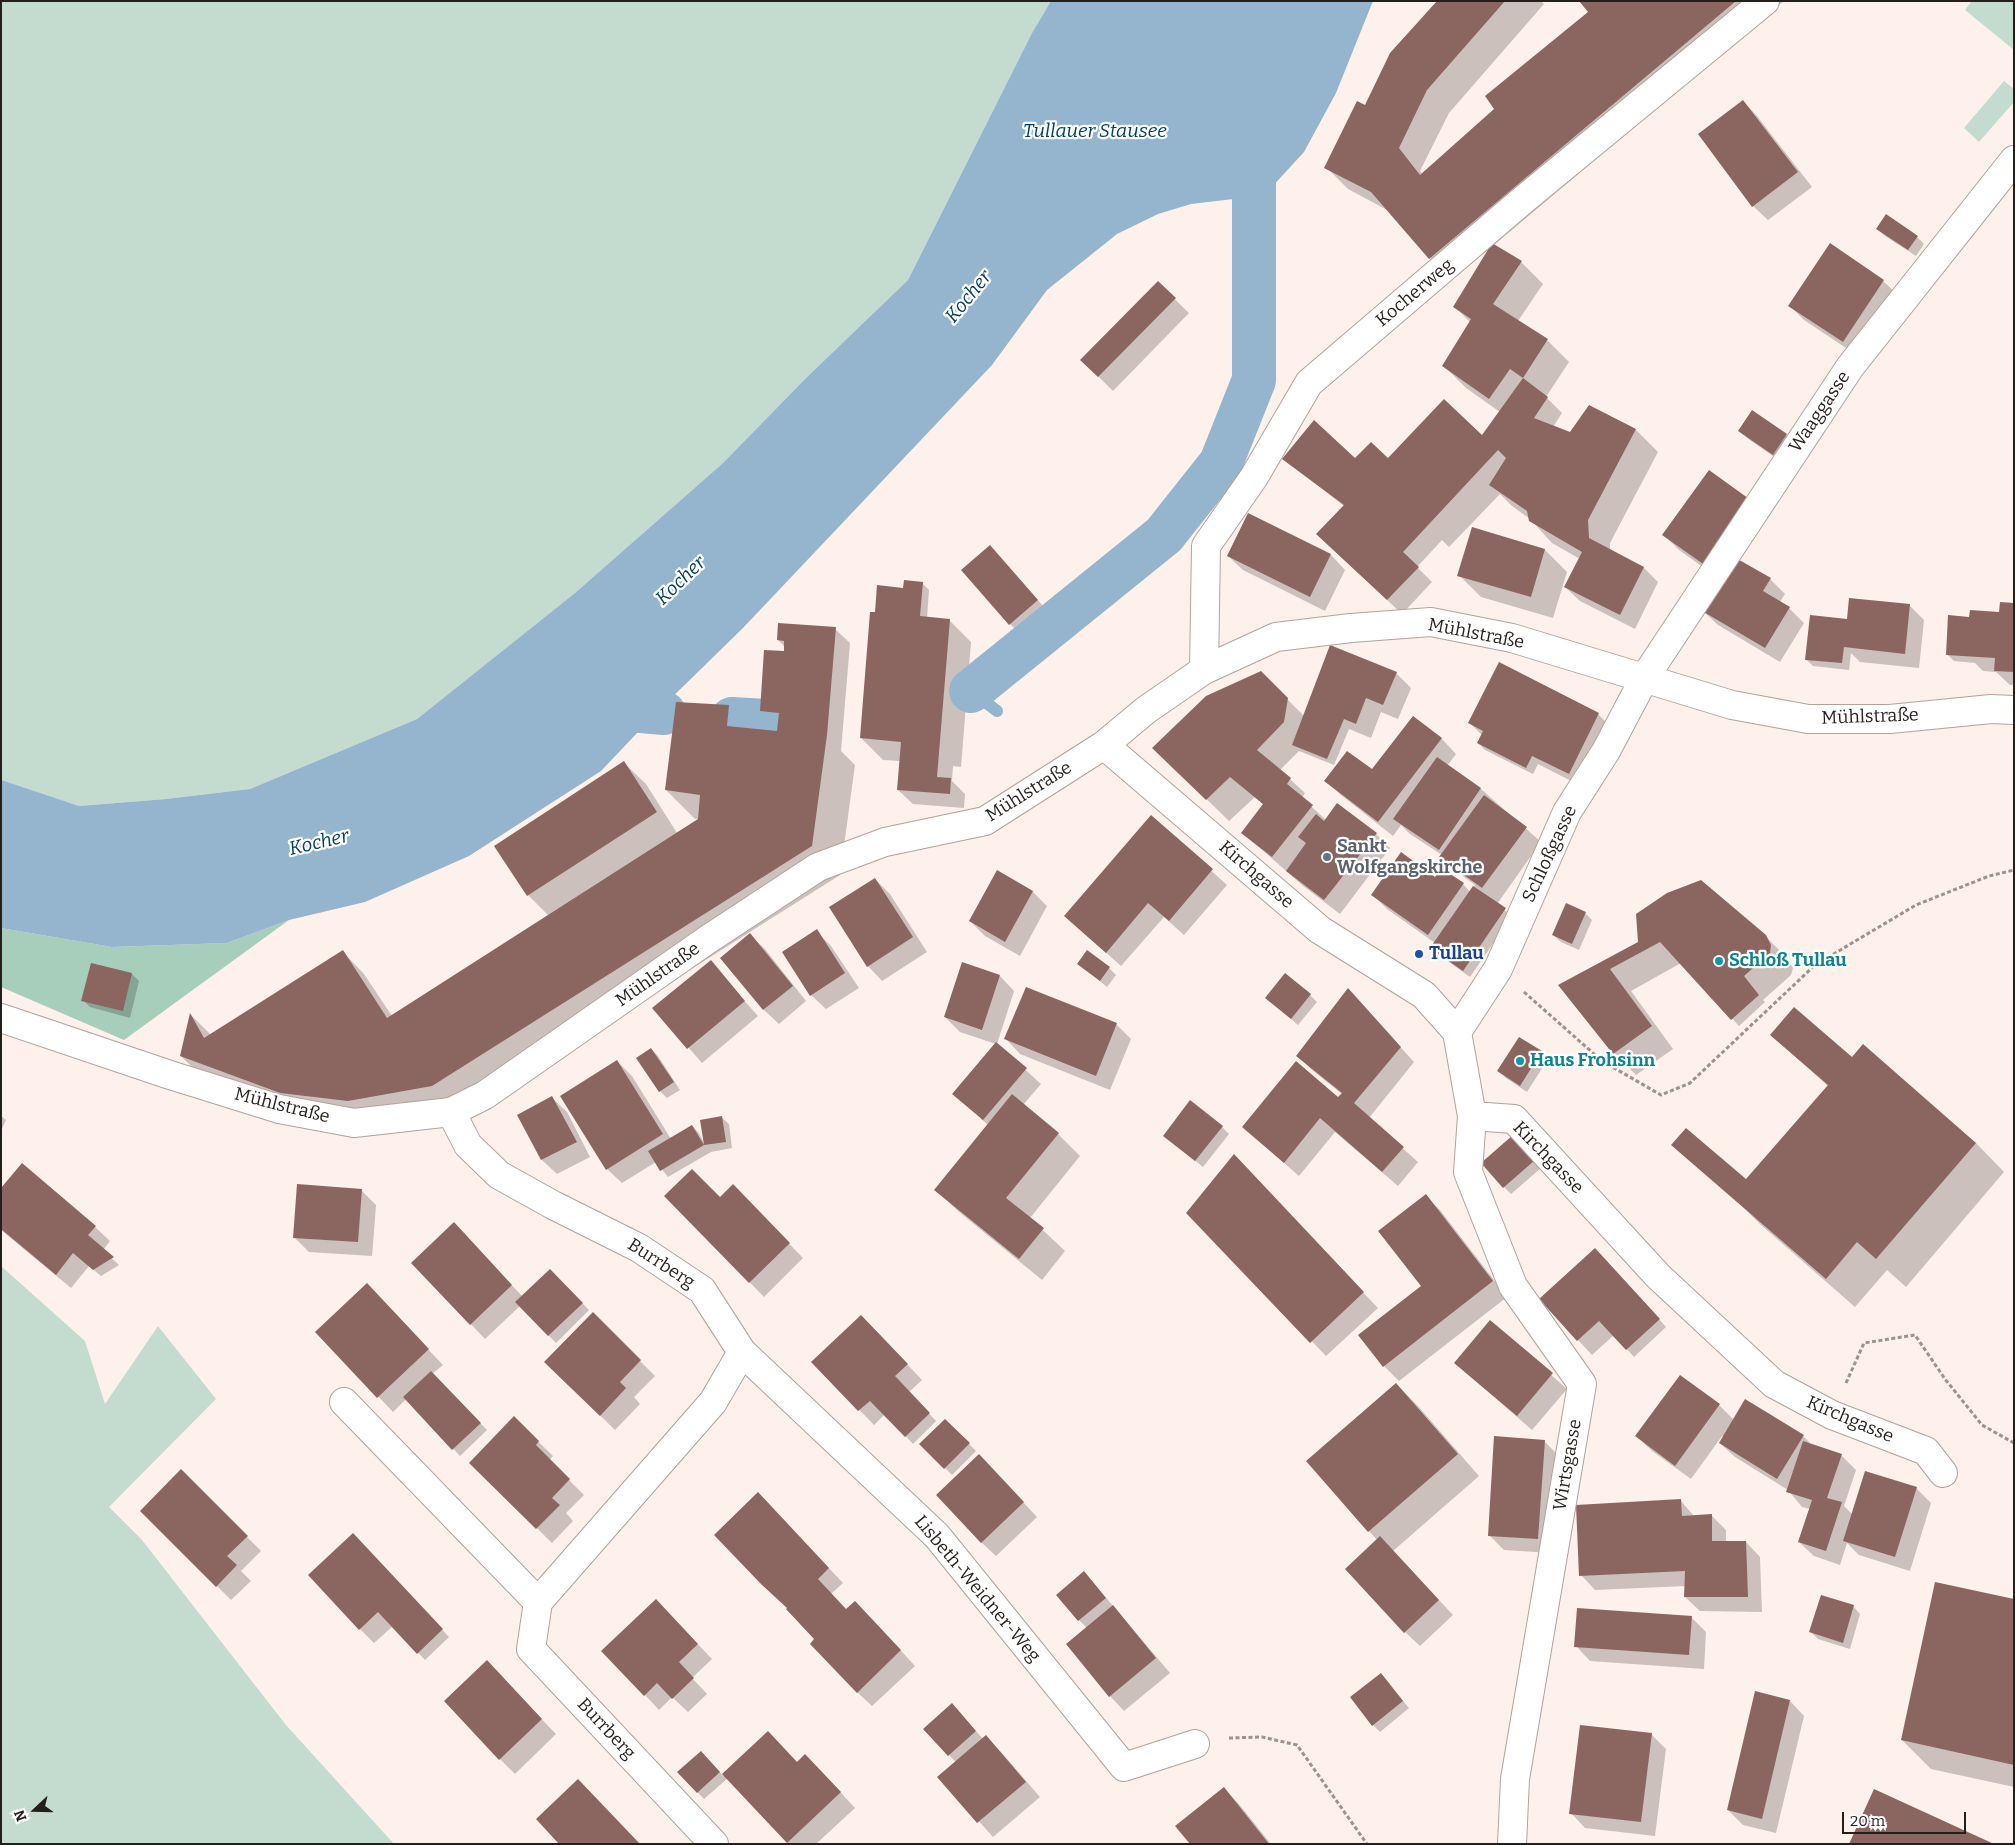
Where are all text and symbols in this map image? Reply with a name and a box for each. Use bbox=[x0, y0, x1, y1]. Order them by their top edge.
water label: Tullauer Stausee bbox=[1023, 121, 1167, 143]
street label: Kocherweg bbox=[1372, 254, 1458, 332]
water label: Kocher bbox=[941, 266, 997, 328]
street label: Waaggasse bbox=[1785, 367, 1855, 457]
water label: Kocher bbox=[651, 552, 711, 610]
street label: Mühlstraße bbox=[1426, 614, 1526, 654]
street label: Mühlstraße bbox=[1821, 705, 1919, 729]
street label: Mühlstraße bbox=[982, 757, 1076, 827]
street label: Schloßgasse bbox=[1518, 802, 1582, 906]
water label: Kocher bbox=[287, 825, 351, 861]
place label: Sankt Wolfgangskirche bbox=[1337, 836, 1482, 879]
street label: Kirchgasse bbox=[1214, 837, 1298, 913]
marker: Sankt Wolfgangskirche bbox=[1321, 851, 1333, 863]
street label: Mühlstraße bbox=[612, 938, 704, 1012]
place label: Tullau bbox=[1429, 943, 1484, 965]
marker: Tullau bbox=[1413, 948, 1425, 960]
place label: Schloß Tullau bbox=[1729, 950, 1847, 972]
marker: Schloß Tullau bbox=[1713, 955, 1725, 967]
place label: Haus Frohsinn bbox=[1530, 1050, 1655, 1072]
marker: Haus Frohsinn bbox=[1514, 1055, 1526, 1067]
street label: Mühlstraße bbox=[232, 1084, 332, 1128]
street label: Kirchgasse bbox=[1508, 1117, 1588, 1199]
street label: Burrberg bbox=[623, 1234, 699, 1294]
street label: Kirchgasse bbox=[1803, 1392, 1897, 1448]
street label: Wirtsgasse bbox=[1549, 1418, 1587, 1512]
street label: Lisbeth-Weidner-Weg bbox=[909, 1511, 1045, 1667]
street label: Burrberg bbox=[572, 1694, 640, 1764]
north arrow bbox=[10, 1785, 60, 1835]
scale bar bbox=[1845, 1802, 1969, 1834]
text: N bbox=[11, 1807, 30, 1824]
text: 20 m bbox=[1850, 1812, 1885, 1830]

